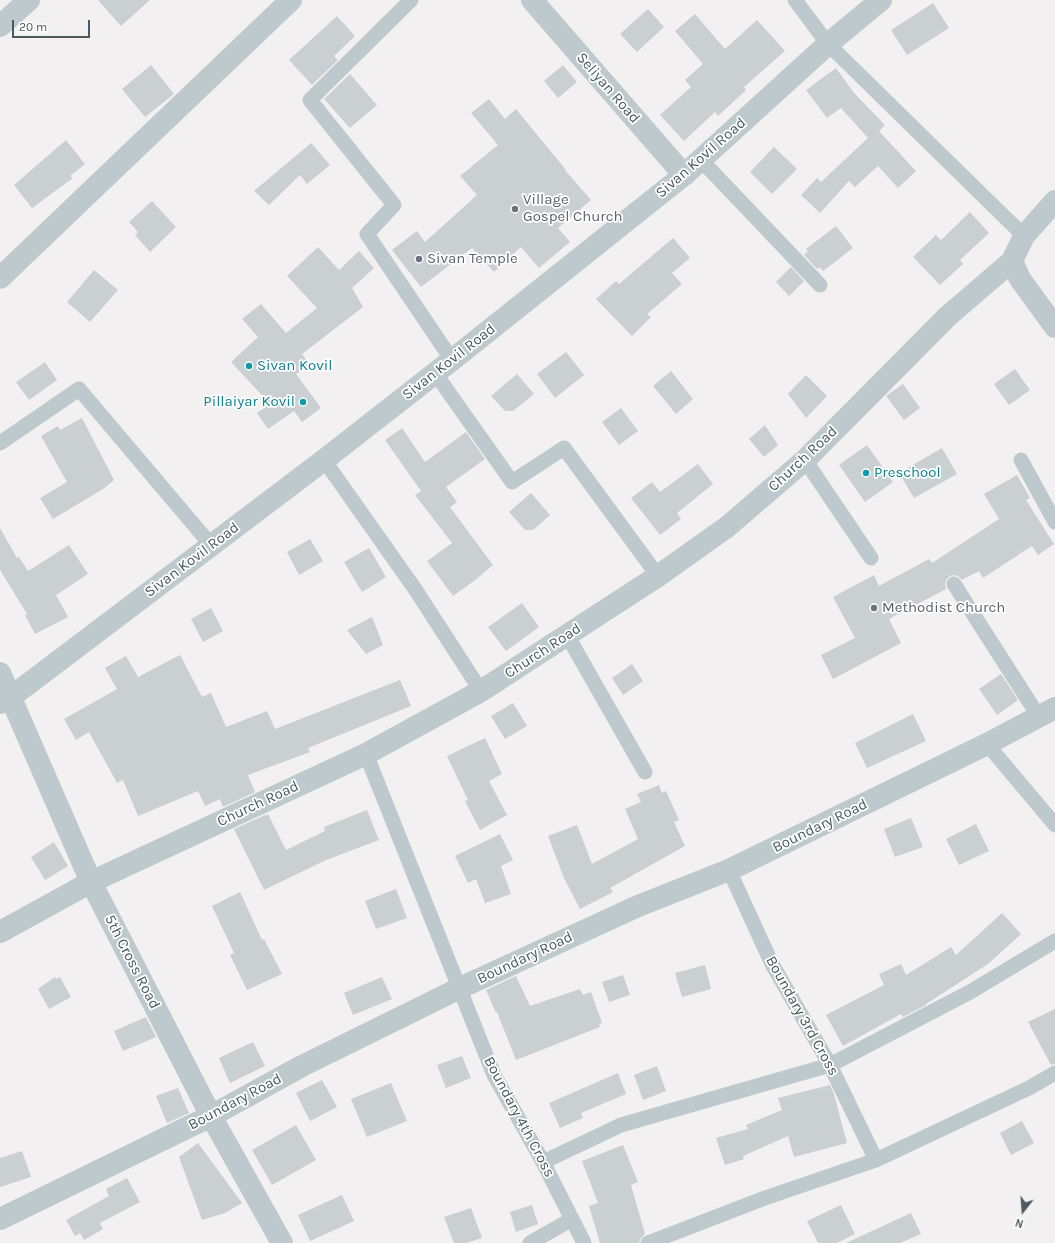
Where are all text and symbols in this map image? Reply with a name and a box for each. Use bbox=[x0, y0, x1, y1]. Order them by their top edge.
scale bar bbox=[14, 12, 92, 38]
text: 20 m bbox=[19, 20, 47, 34]
street label: Seliyan Road bbox=[572, 49, 644, 127]
street label: Sivan Kovil Road bbox=[652, 114, 750, 202]
place label: Village Gospel Church bbox=[523, 191, 623, 226]
marker: Village Gospel Church bbox=[510, 204, 520, 214]
place label: Sivan Temple bbox=[427, 250, 518, 268]
marker: Sivan Temple bbox=[414, 254, 424, 264]
street label: Sivan Kovil Road bbox=[399, 320, 499, 404]
place label: Sivan Kovil bbox=[257, 357, 332, 375]
marker: Sivan Kovil bbox=[244, 361, 254, 371]
place label: Pillaiyar Kovil bbox=[203, 393, 295, 411]
marker: Pillaiyar Kovil bbox=[298, 397, 308, 407]
street label: Church Road bbox=[765, 423, 841, 495]
place label: Preschool bbox=[874, 464, 941, 482]
marker: Preschool bbox=[861, 468, 871, 478]
street label: Sivan Kovil Road bbox=[141, 519, 243, 601]
place label: Methodist Church bbox=[882, 599, 1005, 617]
marker: Methodist Church bbox=[869, 603, 879, 613]
street label: Church Road bbox=[501, 620, 585, 682]
street label: Church Road bbox=[214, 777, 302, 831]
street label: Boundary Road bbox=[770, 795, 870, 857]
street label: 5th Cross Road bbox=[101, 912, 163, 1012]
street label: Boundary Road bbox=[474, 928, 576, 988]
street label: Boundary 3rd Cross bbox=[762, 953, 842, 1079]
street label: Boundary 4th Cross bbox=[480, 1054, 558, 1180]
street label: Boundary Road bbox=[185, 1070, 285, 1134]
north arrow bbox=[1003, 1191, 1043, 1231]
text: N bbox=[1014, 1216, 1025, 1230]

